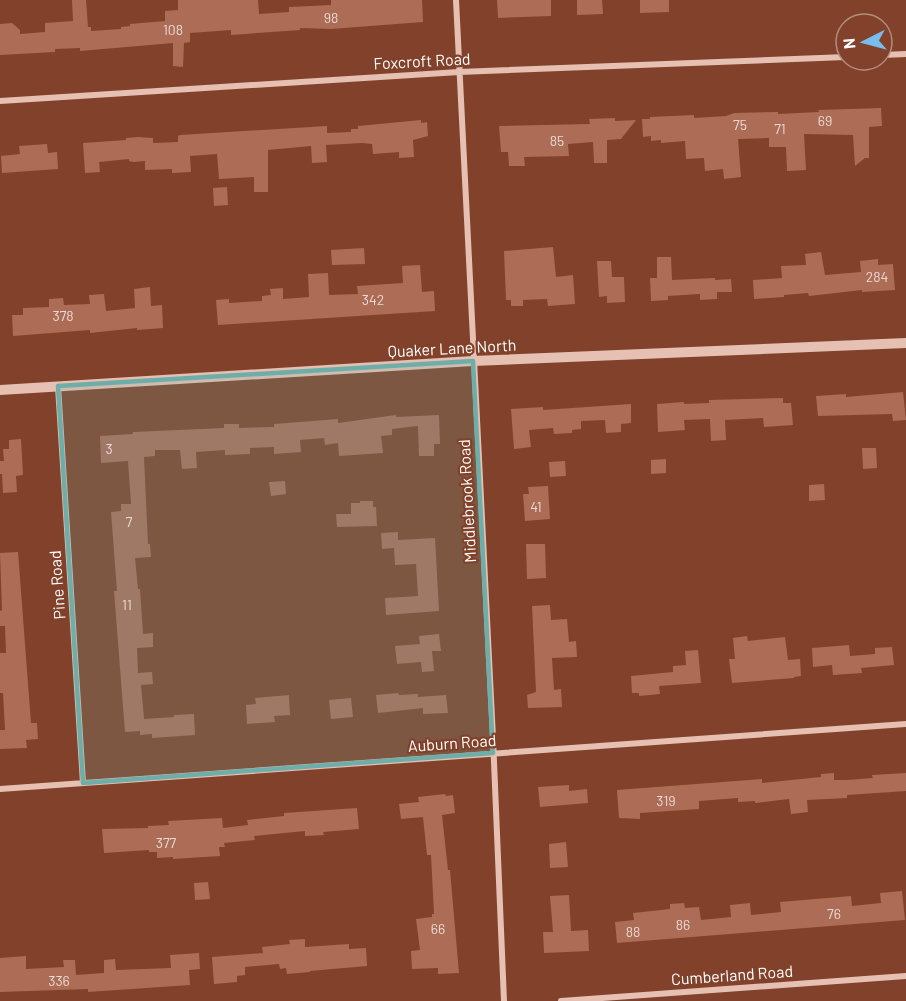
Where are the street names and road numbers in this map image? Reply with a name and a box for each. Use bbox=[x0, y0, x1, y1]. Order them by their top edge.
street label: Foxcroft Road bbox=[373, 48, 471, 73]
street label: Quaker Lane North bbox=[387, 335, 517, 360]
street label: Middlebrook Road bbox=[454, 439, 479, 563]
street label: Pine Road bbox=[45, 550, 68, 620]
street label: Auburn Road bbox=[407, 730, 497, 755]
street label: Cumberland Road bbox=[670, 961, 794, 988]

